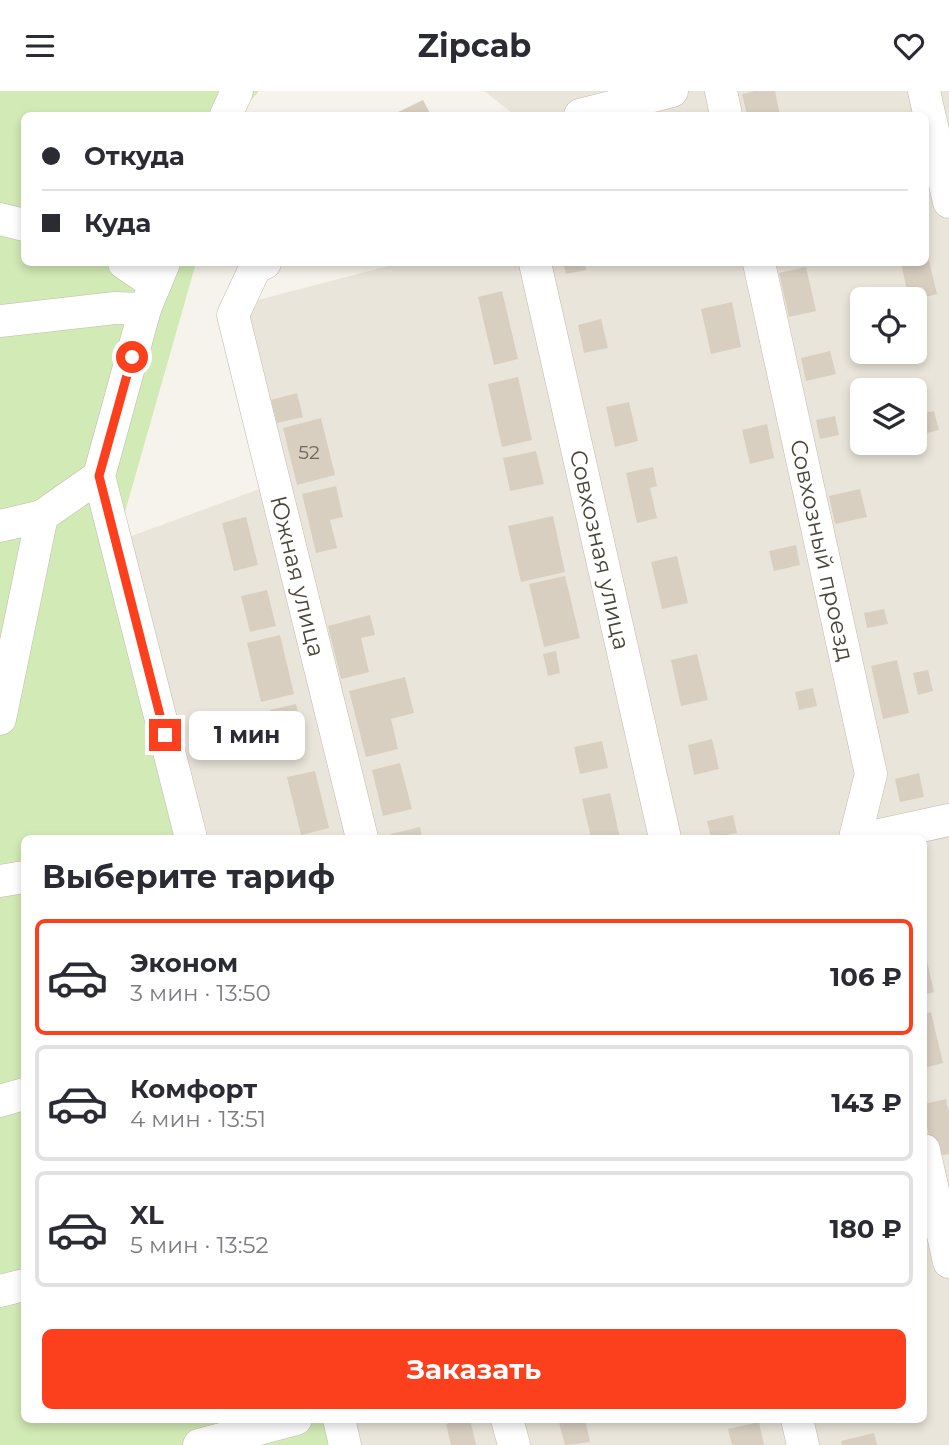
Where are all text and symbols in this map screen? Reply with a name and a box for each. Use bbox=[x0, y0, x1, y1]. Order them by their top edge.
text: Zipcab bbox=[418, 26, 531, 65]
icon: menu bbox=[21, 27, 59, 65]
icon: heart bbox=[890, 27, 928, 65]
text: Откуда bbox=[84, 140, 185, 172]
text: Куда bbox=[84, 207, 151, 239]
map controls bbox=[850, 287, 927, 455]
button: locate bbox=[850, 287, 927, 364]
route start bbox=[116, 341, 148, 373]
button: layers bbox=[850, 378, 927, 455]
street label: Совхозный проезд bbox=[784, 437, 860, 664]
house number: 52 bbox=[298, 441, 320, 464]
street label: Совхозная улица bbox=[564, 447, 636, 652]
street label: Южная улица bbox=[264, 493, 331, 659]
callout: 1 мин bbox=[190, 711, 305, 759]
route end bbox=[149, 719, 181, 751]
text: 1 мин bbox=[214, 721, 280, 749]
text: Выберите тариф bbox=[42, 857, 335, 896]
icon: car bbox=[46, 946, 109, 1009]
text: Эконом bbox=[130, 947, 238, 979]
text: 106 ₽ bbox=[830, 961, 902, 993]
text: 3 мин · 13:50 bbox=[130, 979, 271, 1007]
icon: car bbox=[46, 1072, 109, 1135]
text: Комфорт bbox=[130, 1073, 257, 1105]
text: 143 ₽ bbox=[831, 1087, 902, 1119]
text: 4 мин · 13:51 bbox=[130, 1105, 266, 1133]
icon: car bbox=[46, 1198, 109, 1261]
text: XL bbox=[130, 1199, 164, 1231]
text: 180 ₽ bbox=[829, 1213, 902, 1245]
text: 5 мин · 13:52 bbox=[130, 1231, 269, 1259]
button: Заказать bbox=[42, 1329, 906, 1409]

